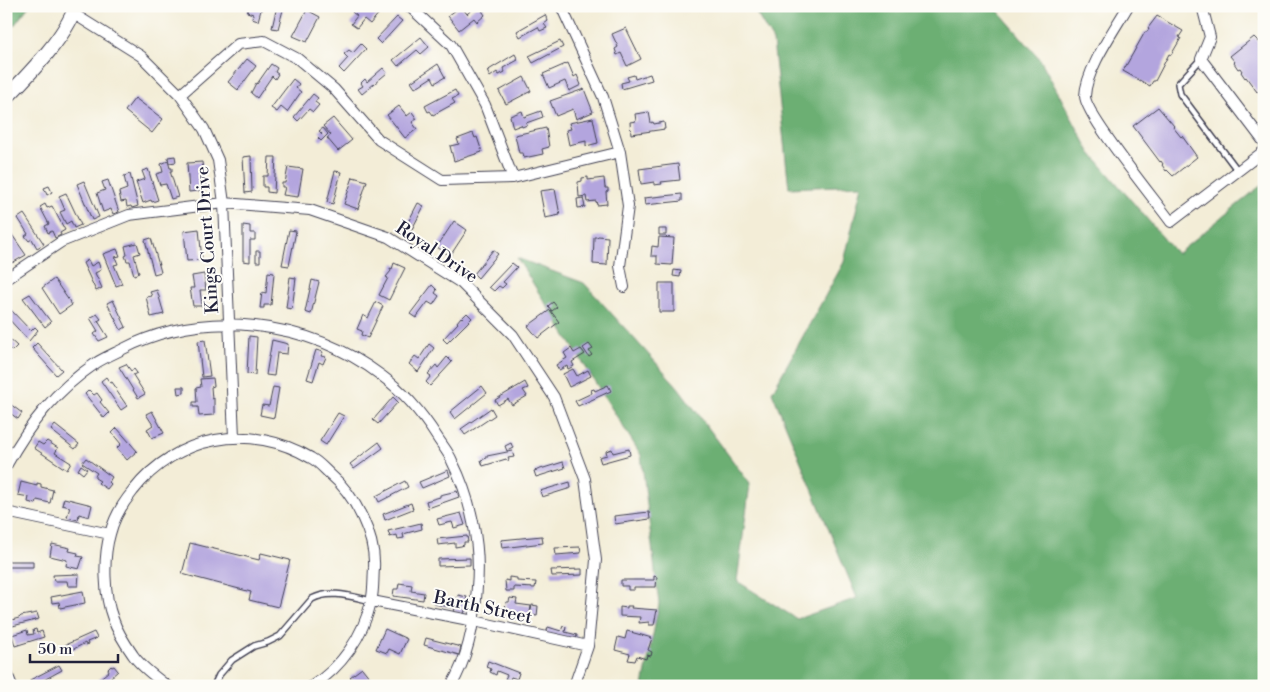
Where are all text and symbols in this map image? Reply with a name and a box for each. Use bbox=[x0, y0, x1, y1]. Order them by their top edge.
street label: Kings Court Drive bbox=[191, 166, 224, 314]
street label: Royal Drive bbox=[391, 216, 482, 288]
street label: Barth Street bbox=[431, 586, 535, 629]
scale bar bbox=[30, 632, 118, 664]
text: 50 m bbox=[38, 640, 72, 659]

